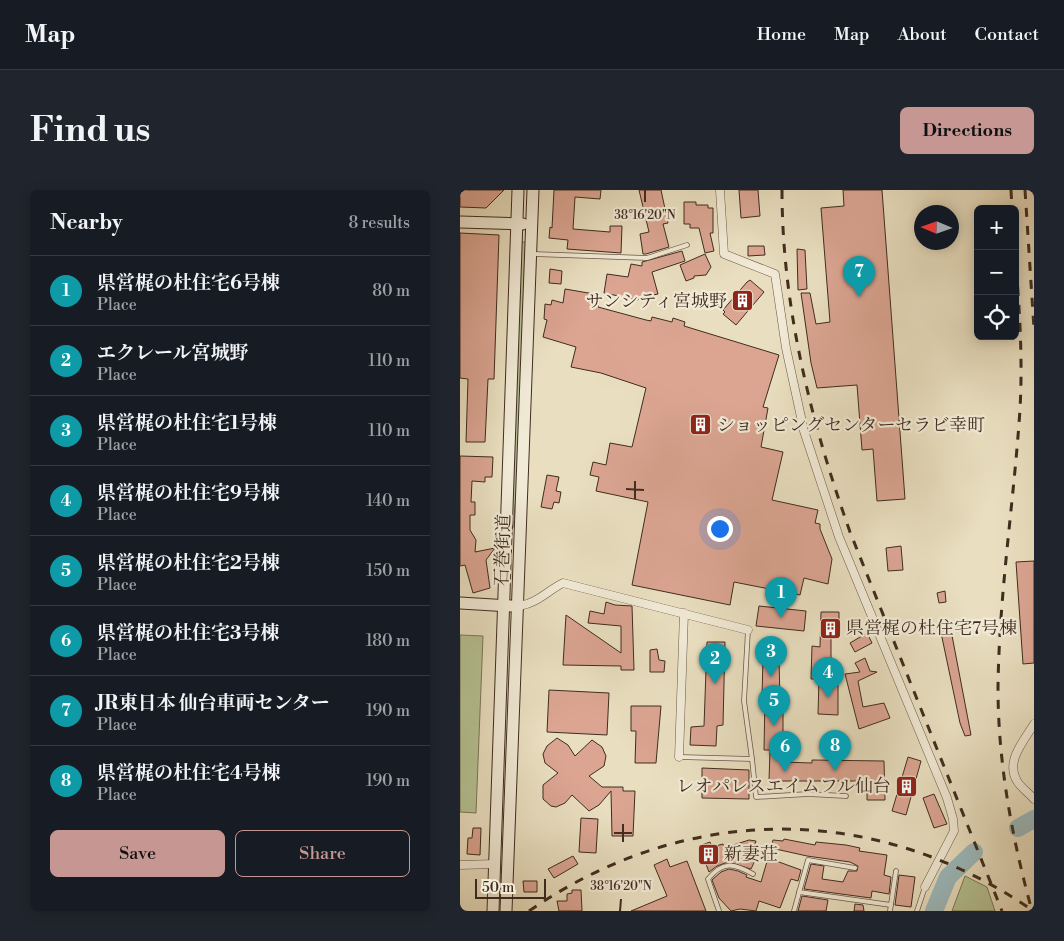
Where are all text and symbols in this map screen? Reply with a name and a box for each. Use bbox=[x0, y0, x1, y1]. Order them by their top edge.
text: Map bbox=[25, 20, 75, 50]
text: Home bbox=[757, 23, 806, 46]
text: Map bbox=[834, 23, 870, 46]
text: About bbox=[898, 23, 947, 46]
text: Contact bbox=[975, 23, 1039, 46]
button: Directions bbox=[900, 107, 1034, 154]
text: Find us bbox=[30, 109, 150, 152]
north arrow bbox=[914, 205, 959, 250]
map controls bbox=[974, 205, 1019, 340]
button: + bbox=[974, 205, 1019, 250]
text: 38°16'20"N bbox=[614, 208, 676, 223]
text: Nearby bbox=[50, 210, 123, 236]
text: 8 results bbox=[348, 213, 410, 233]
button: − bbox=[974, 250, 1019, 295]
pin: 7 bbox=[843, 256, 875, 297]
text: 県営梶の杜住宅6号棟 bbox=[97, 271, 280, 295]
text: 1 bbox=[62, 281, 70, 301]
text: 80 m bbox=[372, 281, 410, 301]
building icon: サンシティ宮城野 bbox=[731, 289, 755, 313]
place label: サンシティ宮城野 bbox=[586, 290, 727, 313]
text: Place bbox=[97, 295, 137, 315]
button: locate bbox=[974, 295, 1019, 340]
text: エクレール宮城野 bbox=[97, 341, 249, 365]
text: 2 bbox=[61, 351, 71, 371]
text: 110 m bbox=[368, 351, 410, 371]
text: Place bbox=[97, 365, 137, 385]
text: 県営梶の杜住宅1号棟 bbox=[97, 411, 277, 435]
building icon: ショッピングセンターセラビ幸町 bbox=[689, 413, 713, 437]
place label: ショッピングセンターセラビ幸町 bbox=[717, 414, 985, 437]
text: 3 bbox=[61, 421, 71, 441]
text: 110 m bbox=[368, 421, 410, 441]
text: Place bbox=[97, 435, 137, 455]
text: 県営梶の杜住宅9号棟 bbox=[97, 481, 280, 505]
text: 4 bbox=[61, 491, 71, 511]
text: 140 m bbox=[366, 491, 410, 511]
text: Place bbox=[97, 505, 137, 525]
street label: 石巻街道 bbox=[490, 514, 516, 586]
your location bbox=[707, 516, 733, 542]
text: 県営梶の杜住宅2号棟 bbox=[97, 551, 280, 575]
text: 5 bbox=[61, 561, 71, 581]
text: 150 m bbox=[366, 561, 410, 581]
text: Place bbox=[97, 575, 137, 595]
pin: 1 bbox=[765, 577, 797, 618]
building icon: 県営梶の杜住宅7号棟 bbox=[818, 616, 842, 640]
place label: 県営梶の杜住宅7号棟 bbox=[846, 617, 1017, 640]
text: 県営梶の杜住宅3号棟 bbox=[97, 621, 279, 645]
text: 6 bbox=[61, 631, 71, 651]
text: 180 m bbox=[366, 631, 410, 651]
pin: 3 bbox=[755, 636, 787, 677]
pin: 2 bbox=[699, 643, 731, 684]
text: Place bbox=[97, 645, 137, 665]
pin: 4 bbox=[812, 657, 844, 698]
pin: 5 bbox=[758, 685, 790, 726]
text: JR東日本 仙台車両センター bbox=[97, 691, 330, 715]
text: 7 bbox=[61, 701, 71, 721]
text: 190 m bbox=[366, 701, 410, 721]
text: Place bbox=[97, 715, 137, 735]
pin: 8 bbox=[819, 730, 851, 771]
pin: 6 bbox=[769, 731, 801, 772]
text: 県営梶の杜住宅4号棟 bbox=[97, 761, 281, 785]
text: 8 bbox=[61, 771, 71, 791]
text: 190 m bbox=[366, 771, 410, 791]
building icon: レオパレスエイムフル仙台 bbox=[895, 774, 919, 798]
place label: レオパレスエイムフル仙台 bbox=[677, 775, 891, 798]
text: Place bbox=[97, 785, 137, 805]
button: Save bbox=[50, 830, 225, 877]
button: Share bbox=[235, 830, 410, 877]
building icon: 新妻荘 bbox=[696, 842, 720, 866]
place label: 新妻荘 bbox=[724, 843, 778, 866]
scale bar bbox=[475, 876, 546, 899]
text: 50 m bbox=[482, 879, 514, 897]
text: 38°16'20"N bbox=[590, 879, 652, 894]

